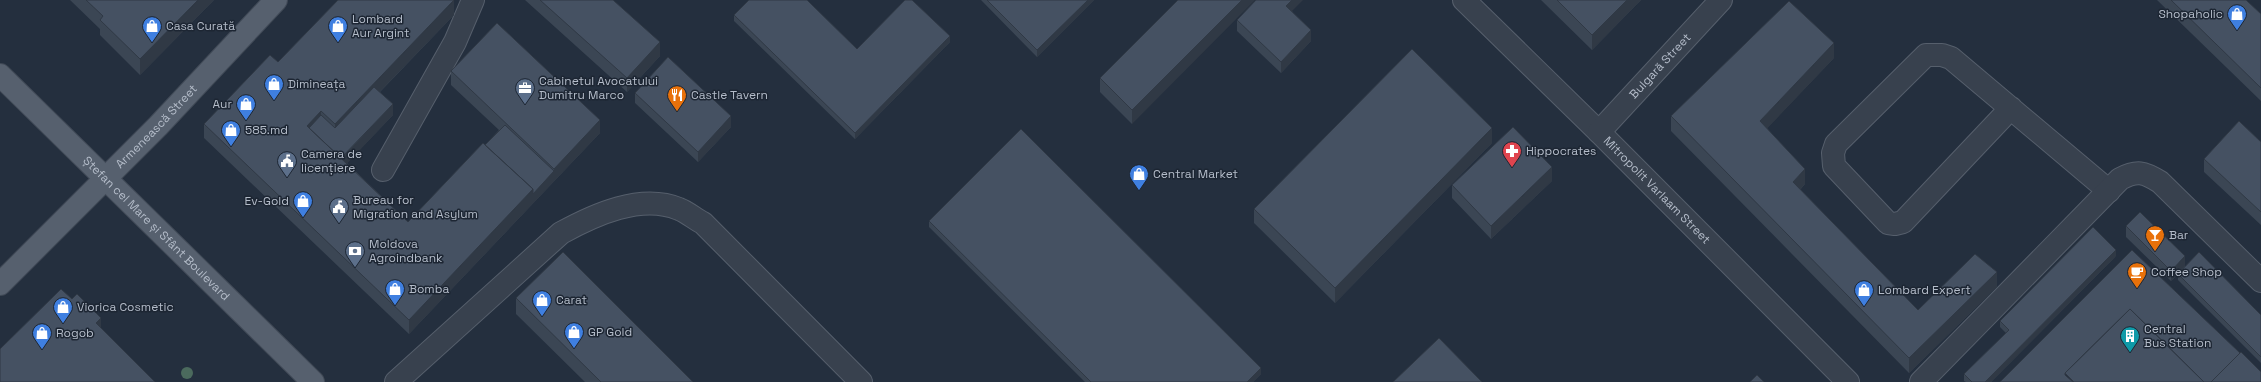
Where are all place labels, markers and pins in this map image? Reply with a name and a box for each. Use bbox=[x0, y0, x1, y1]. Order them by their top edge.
shop icon: Shopaholic bbox=[2226, 3, 2248, 31]
place label: Shopaholic bbox=[2158, 6, 2223, 22]
place label: Lombard Aur Argint bbox=[352, 11, 410, 41]
shop icon: Casa Curată bbox=[141, 15, 163, 43]
shop icon: Lombard Aur Argint bbox=[327, 15, 349, 43]
place label: Casa Curată bbox=[166, 18, 235, 34]
shop icon: Dimineața bbox=[263, 73, 285, 101]
place label: Cabinetul Avocatului Dumitru Marco bbox=[539, 73, 658, 103]
place label: Dimineața bbox=[288, 76, 346, 92]
office icon: Cabinetul Avocatului Dumitru Marco bbox=[514, 77, 536, 105]
restaurant icon: Castle Tavern bbox=[666, 84, 688, 112]
place label: Castle Tavern bbox=[691, 87, 768, 103]
shop icon: Aur bbox=[235, 93, 257, 121]
place label: Aur bbox=[213, 96, 232, 112]
shop icon: 585.md bbox=[220, 119, 242, 147]
place label: 585.md bbox=[245, 122, 288, 138]
pharmacy icon: Hippocrates bbox=[1501, 140, 1523, 168]
place label: Hippocrates bbox=[1526, 143, 1596, 159]
place label: Camera de licențiere bbox=[301, 146, 362, 176]
public building icon: Camera de licențiere bbox=[276, 150, 298, 178]
shop icon: Central Market bbox=[1128, 163, 1150, 191]
place label: Central Market bbox=[1153, 166, 1238, 182]
shop icon: Ev-Gold bbox=[292, 190, 314, 218]
place label: Bureau for Migration and Asylum bbox=[353, 192, 478, 222]
place label: Ev-Gold bbox=[244, 193, 289, 209]
public building icon: Bureau for Migration and Asylum bbox=[328, 196, 350, 224]
bar icon: Bar bbox=[2144, 224, 2166, 252]
place label: Bar bbox=[2169, 227, 2189, 243]
place label: Moldova Agroindbank bbox=[369, 236, 443, 266]
bank icon: Moldova Agroindbank bbox=[344, 240, 366, 268]
cafe icon: Coffee Shop bbox=[2126, 261, 2148, 289]
place label: Coffee Shop bbox=[2151, 264, 2222, 280]
shop icon: Bomba bbox=[384, 278, 406, 306]
shop icon: Lombard Expert bbox=[1853, 279, 1875, 307]
place label: Bomba bbox=[409, 281, 449, 297]
place label: Lombard Expert bbox=[1878, 282, 1971, 298]
shop icon: Carat bbox=[531, 289, 553, 317]
place label: Carat bbox=[556, 292, 587, 308]
shop icon: Viorica Cosmetic bbox=[52, 296, 74, 324]
place label: Viorica Cosmetic bbox=[77, 299, 174, 315]
shop icon: GP Gold bbox=[563, 321, 585, 349]
place label: Central Bus Station bbox=[2144, 321, 2211, 351]
shop icon: Rogob bbox=[31, 322, 53, 350]
place label: GP Gold bbox=[588, 324, 632, 340]
place label: Rogob bbox=[56, 325, 94, 341]
building icon: Central Bus Station bbox=[2119, 325, 2141, 353]

